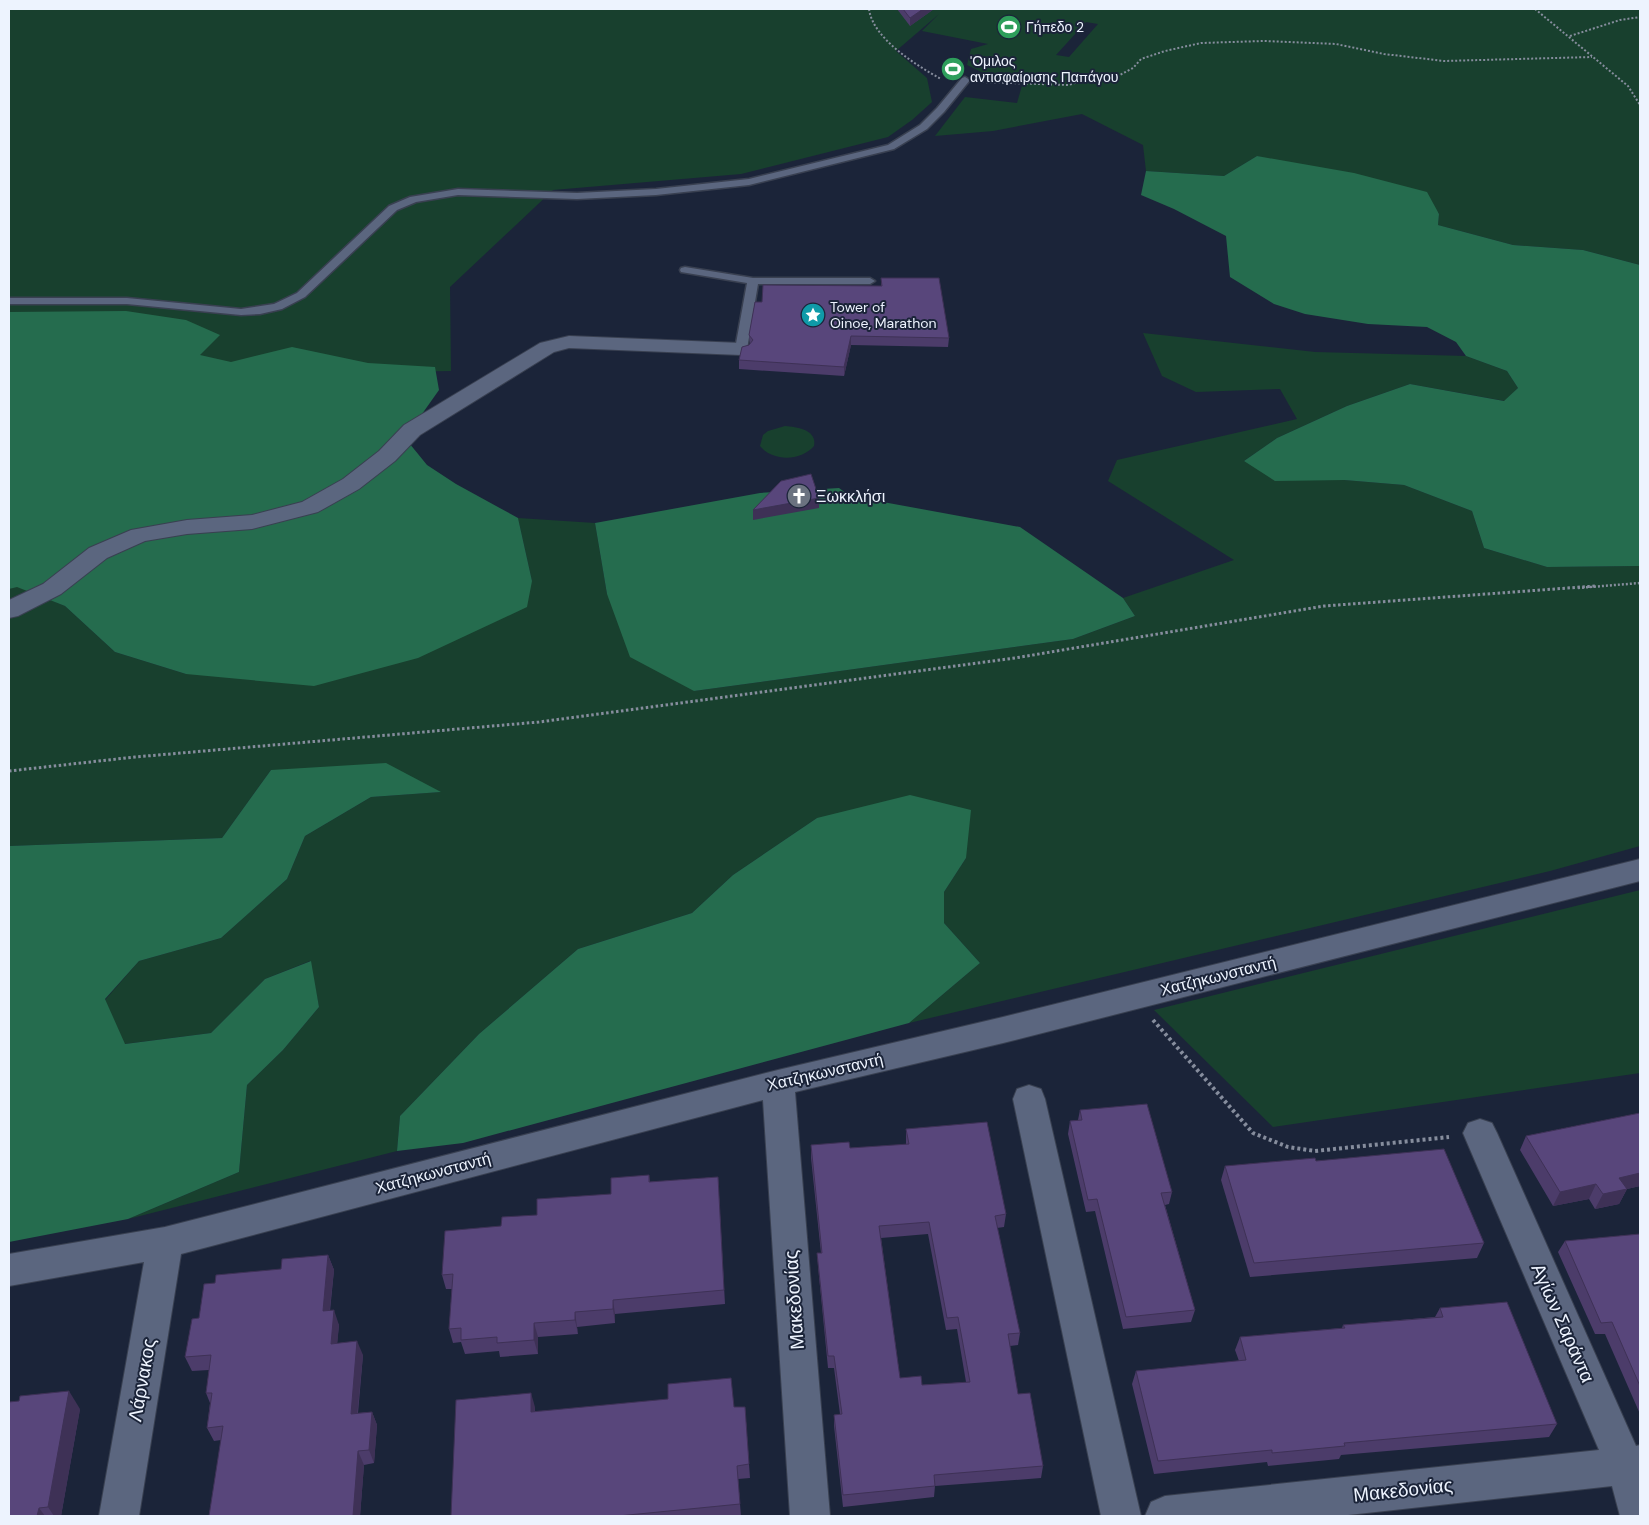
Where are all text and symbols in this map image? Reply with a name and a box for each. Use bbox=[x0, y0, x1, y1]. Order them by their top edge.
sports icon: Γήπεδο 2 bbox=[996, 14, 1022, 40]
place label: Γήπεδο 2 bbox=[1026, 18, 1084, 36]
place label: 'Ομιλος αντισφαίρισης Παπάγου bbox=[970, 52, 1118, 86]
sports icon: 'Ομιλος αντισφαίρισης Παπάγου bbox=[940, 56, 966, 82]
place label: Tower of Oinoe, Marathon bbox=[830, 298, 937, 332]
place icon: Tower of Oinoe, Marathon bbox=[800, 302, 826, 328]
church icon: Ξωκκλήσι bbox=[786, 483, 812, 509]
place label: Ξωκκλήσι bbox=[816, 486, 886, 507]
street label: Χατζηκωνσταντή bbox=[1158, 951, 1278, 1001]
street label: Χατζηκωνσταντή bbox=[765, 1048, 885, 1096]
street label: Χατζηκωνσταντή bbox=[373, 1148, 493, 1198]
street label: Μακεδονίας bbox=[778, 1249, 810, 1351]
street label: Αγίων Σαράντα bbox=[1526, 1260, 1600, 1386]
street label: Λάρνακος bbox=[122, 1336, 162, 1424]
street label: Μακεδονίας bbox=[1352, 1472, 1454, 1508]

